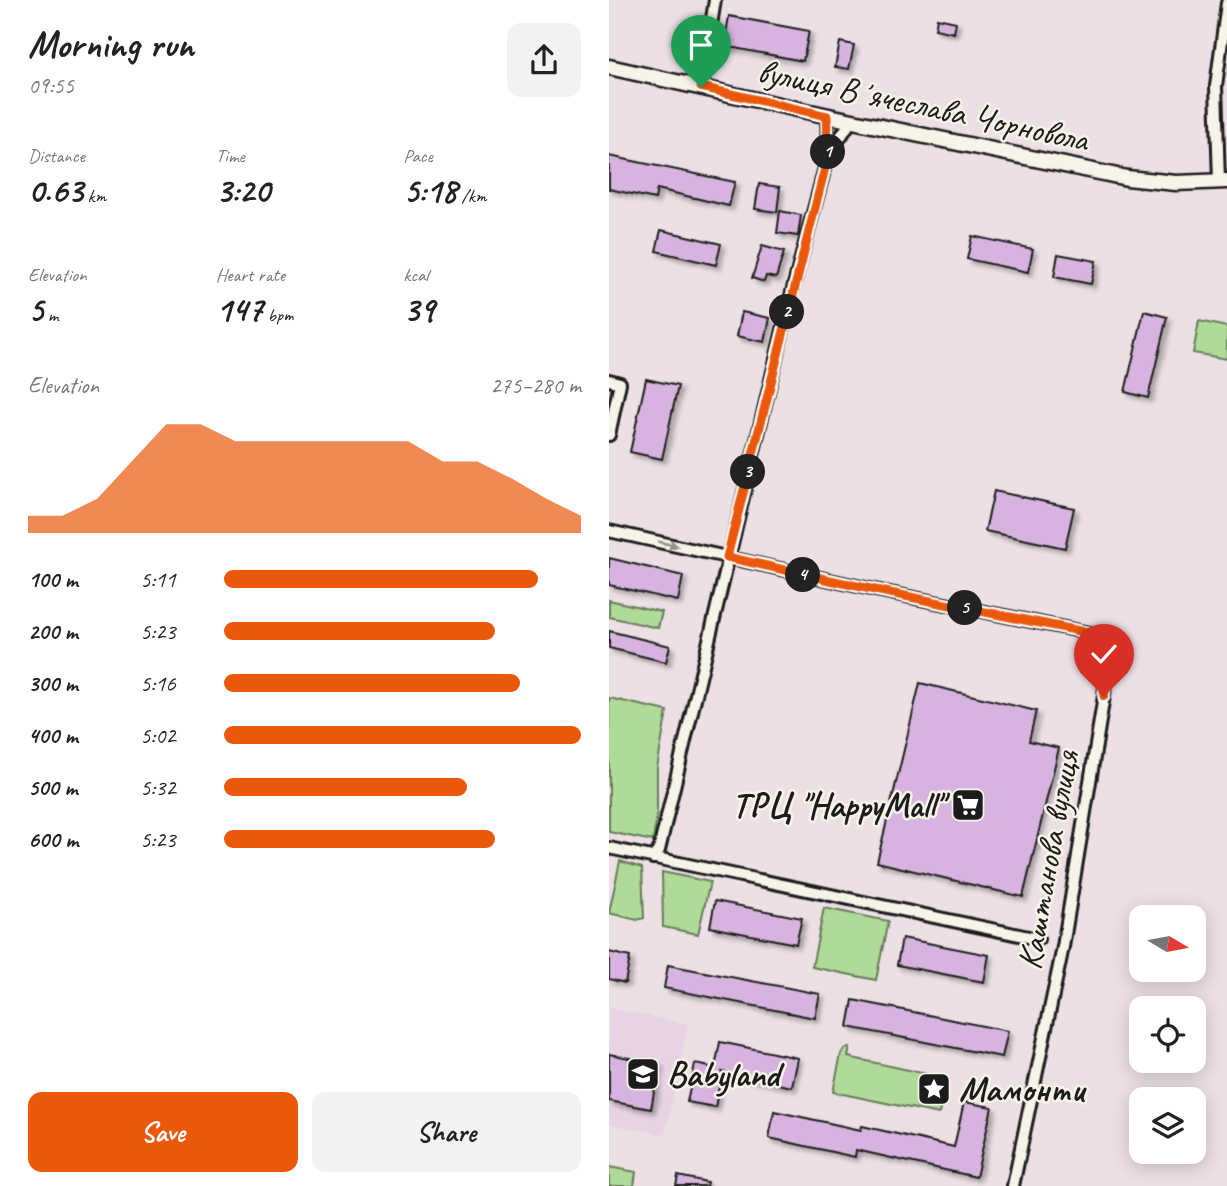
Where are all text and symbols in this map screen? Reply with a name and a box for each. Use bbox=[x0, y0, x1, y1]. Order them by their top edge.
pin bbox=[671, 15, 731, 87]
text: Morning run bbox=[28, 21, 194, 68]
button: share bbox=[507, 23, 581, 97]
icon: arrive bbox=[682, 26, 720, 64]
street label: вулиця Вʼячеслава Чорновола bbox=[754, 48, 1094, 162]
text: 09:55 bbox=[28, 71, 74, 100]
pin: 1 bbox=[811, 134, 845, 170]
text: 1 bbox=[823, 139, 832, 163]
text: Distance bbox=[28, 144, 85, 168]
text: Time bbox=[216, 144, 245, 168]
text: Pace bbox=[403, 144, 433, 168]
text: 0.63 bbox=[28, 168, 83, 213]
text: 3:20 bbox=[216, 168, 270, 213]
text: 5:18 bbox=[403, 168, 457, 213]
text: km bbox=[83, 184, 106, 208]
text: /km bbox=[457, 184, 486, 208]
text: Elevation bbox=[28, 263, 86, 287]
text: Heart rate bbox=[216, 263, 285, 287]
text: kcal bbox=[403, 263, 428, 287]
text: 5 bbox=[28, 287, 43, 332]
text: 147 bbox=[216, 287, 263, 332]
text: 39 bbox=[403, 287, 434, 332]
pin: 2 bbox=[769, 294, 805, 330]
text: 2 bbox=[782, 299, 791, 323]
text: m bbox=[43, 303, 58, 327]
text: bpm bbox=[263, 303, 293, 327]
text: Elevation bbox=[28, 371, 99, 400]
text: 275–280 m bbox=[490, 371, 581, 400]
pin: 3 bbox=[731, 454, 765, 490]
text: 3 bbox=[743, 459, 752, 483]
one-way arrow bbox=[657, 539, 679, 550]
pin: 4 bbox=[785, 558, 821, 592]
text: 4 bbox=[798, 562, 807, 586]
text: 100 m bbox=[28, 565, 78, 594]
text: 5:11 bbox=[140, 565, 176, 594]
pin: 5 bbox=[947, 590, 983, 626]
text: 5 bbox=[960, 595, 969, 619]
text: 200 m bbox=[28, 617, 78, 646]
text: 5:23 bbox=[140, 617, 176, 646]
pin bbox=[1074, 624, 1134, 696]
icon: check bbox=[1085, 635, 1123, 673]
text: 300 m bbox=[28, 669, 78, 698]
text: 5:16 bbox=[140, 669, 176, 698]
text: 400 m bbox=[28, 721, 78, 750]
text: 5:02 bbox=[140, 721, 176, 750]
street label: Каштанова вулиця bbox=[1007, 746, 1090, 973]
text: 500 m bbox=[28, 773, 77, 802]
text: 5:32 bbox=[140, 773, 176, 802]
place label: ТРЦ "HappyMall" bbox=[732, 783, 951, 828]
supermarket icon: ТРЦ "HappyMall" bbox=[949, 786, 987, 824]
text: 600 m bbox=[28, 825, 78, 854]
text: 5:23 bbox=[140, 825, 176, 854]
north arrow bbox=[1129, 905, 1206, 982]
map controls bbox=[1129, 905, 1206, 1164]
button: locate bbox=[1129, 996, 1206, 1073]
place label: Babyland bbox=[667, 1052, 785, 1097]
school or university icon: Babyland bbox=[624, 1055, 662, 1093]
place label: Мамонти bbox=[959, 1067, 1088, 1112]
place icon: Мамонти bbox=[915, 1070, 953, 1108]
button: layers bbox=[1129, 1087, 1206, 1164]
button: Save bbox=[28, 1092, 298, 1172]
button: Share bbox=[312, 1092, 581, 1172]

